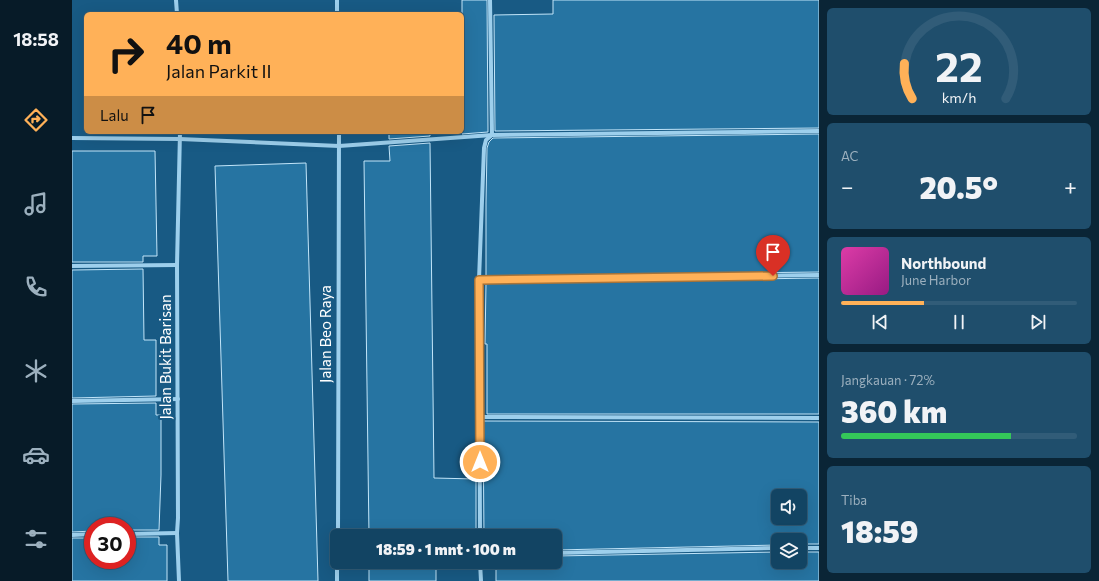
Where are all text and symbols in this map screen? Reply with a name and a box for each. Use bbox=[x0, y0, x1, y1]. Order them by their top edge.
text: 40 m bbox=[166, 26, 232, 60]
text: 18:58 bbox=[13, 28, 59, 50]
icon: right bbox=[100, 28, 152, 80]
text: 22 bbox=[935, 40, 983, 91]
text: Jalan Parkit II bbox=[166, 60, 272, 82]
text: km/h bbox=[942, 88, 976, 106]
icon: arrive bbox=[137, 104, 159, 126]
icon: directions bbox=[22, 106, 50, 134]
text: Lalu bbox=[100, 106, 129, 124]
text: AC bbox=[841, 148, 859, 164]
text: 20.5° bbox=[919, 168, 998, 205]
text: − bbox=[841, 173, 854, 200]
text: + bbox=[1064, 173, 1077, 200]
icon: music bbox=[22, 190, 50, 218]
pin bbox=[756, 235, 790, 276]
icon: arrive bbox=[762, 241, 784, 263]
text: Northbound bbox=[901, 254, 986, 272]
text: June Harbor bbox=[901, 272, 971, 288]
icon: phone bbox=[22, 273, 50, 301]
street label: Jalan Beo Raya bbox=[316, 285, 334, 383]
street label: Jalan Bukit Barisan bbox=[156, 294, 174, 420]
icon: previous bbox=[869, 311, 891, 333]
icon: pause bbox=[948, 311, 970, 333]
icon: next bbox=[1027, 311, 1049, 333]
icon: climate bbox=[22, 357, 50, 385]
text: Jangkauan · 72% bbox=[841, 372, 935, 388]
text: 360 km bbox=[841, 392, 947, 429]
icon: car bbox=[22, 441, 50, 469]
position arrow bbox=[459, 441, 501, 483]
map controls bbox=[771, 489, 807, 569]
button: sound bbox=[771, 489, 807, 525]
text: Tiba bbox=[841, 492, 867, 508]
text: 18:59 bbox=[841, 512, 918, 549]
speed limit sign: 30 bbox=[84, 517, 136, 569]
icon: filters bbox=[22, 525, 50, 553]
button: layers bbox=[771, 533, 807, 569]
text: 18:59 · 1 mnt · 100 m bbox=[376, 540, 516, 558]

